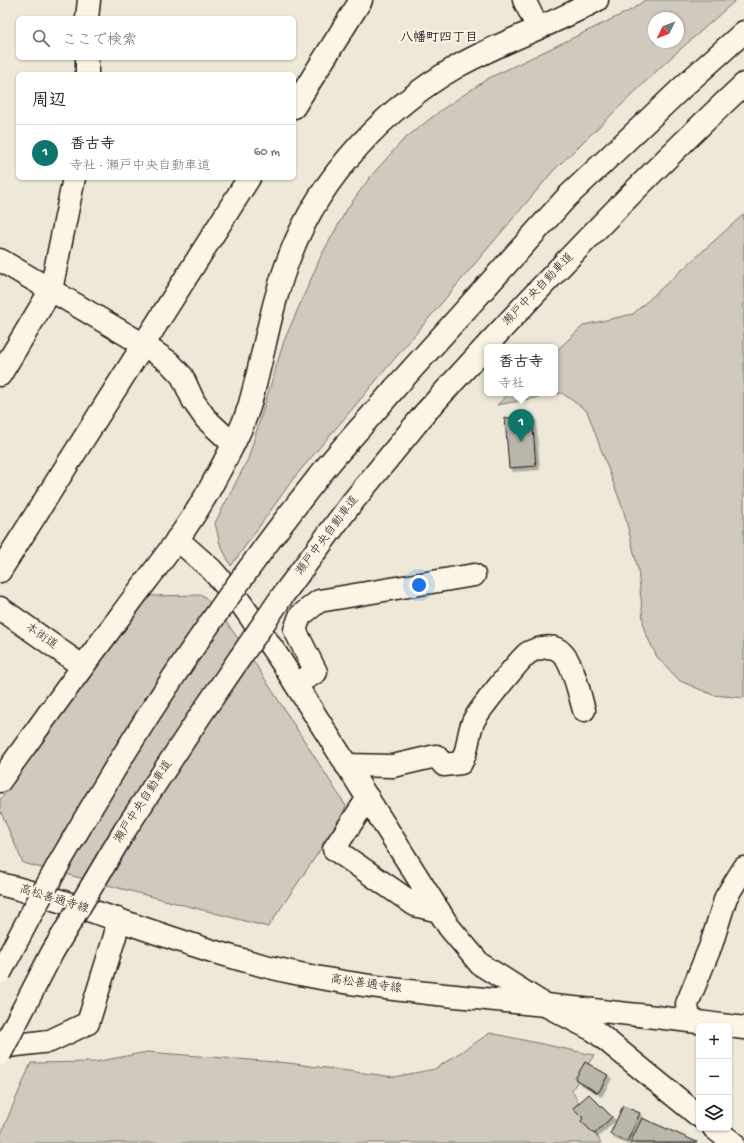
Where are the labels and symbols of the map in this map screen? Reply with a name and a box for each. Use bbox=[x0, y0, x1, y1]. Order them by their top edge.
north arrow bbox=[648, 12, 684, 48]
district label: 八幡町四丁目 bbox=[400, 30, 478, 46]
street label: 瀬戸中央自動車道 bbox=[500, 250, 577, 329]
pin: 1 bbox=[508, 409, 534, 442]
street label: 瀬戸中央自動車道 bbox=[293, 493, 362, 579]
your location bbox=[409, 575, 429, 595]
street label: 本街道 bbox=[22, 620, 60, 653]
street label: 瀬戸中央自動車道 bbox=[111, 757, 176, 846]
street label: 高松善通寺線 bbox=[18, 882, 91, 917]
street label: 高松善通寺線 bbox=[329, 972, 403, 997]

